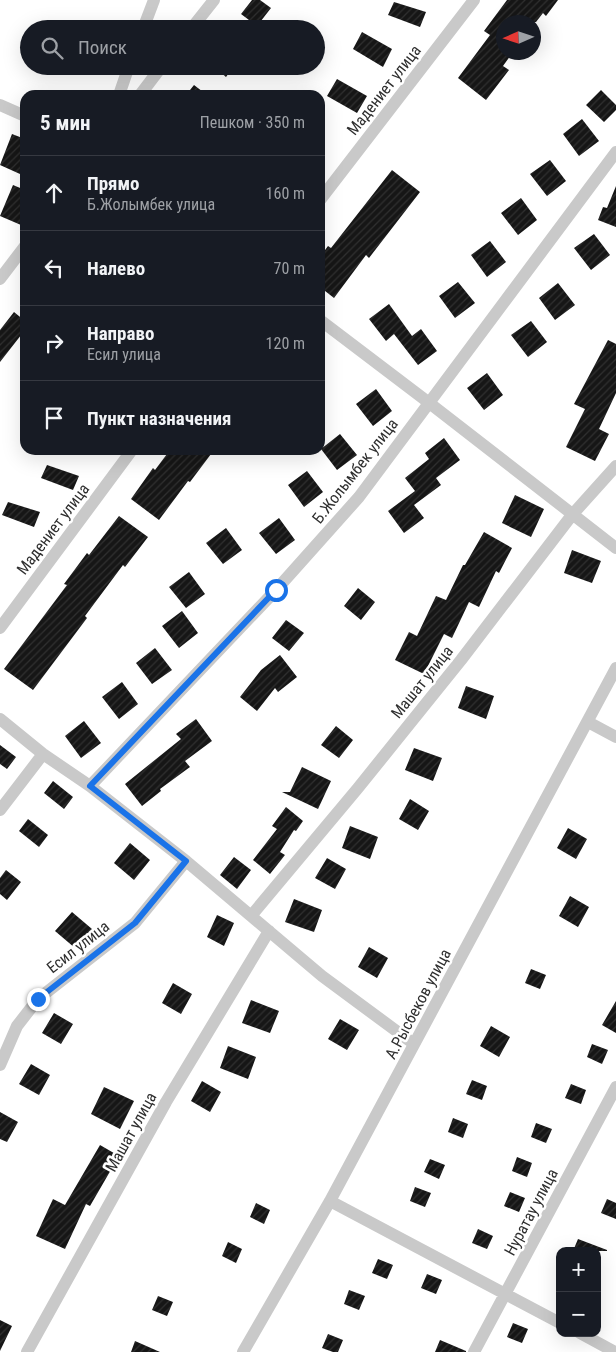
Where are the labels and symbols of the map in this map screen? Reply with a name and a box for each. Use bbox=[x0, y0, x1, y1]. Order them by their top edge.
north arrow bbox=[496, 15, 541, 60]
street label: Мадениет улица bbox=[343, 41, 425, 139]
street label: Б.Жолымбек улица bbox=[308, 415, 402, 527]
street label: Мадениет улица bbox=[13, 480, 93, 578]
route start bbox=[265, 579, 288, 602]
street label: Машат улица bbox=[387, 642, 457, 722]
street label: Есил улица bbox=[43, 917, 113, 977]
street label: А.Рысбеков улица bbox=[381, 946, 455, 1062]
route end bbox=[27, 988, 50, 1011]
street label: Машат улица bbox=[101, 1089, 161, 1175]
street label: Нуратау улица bbox=[500, 1165, 562, 1259]

